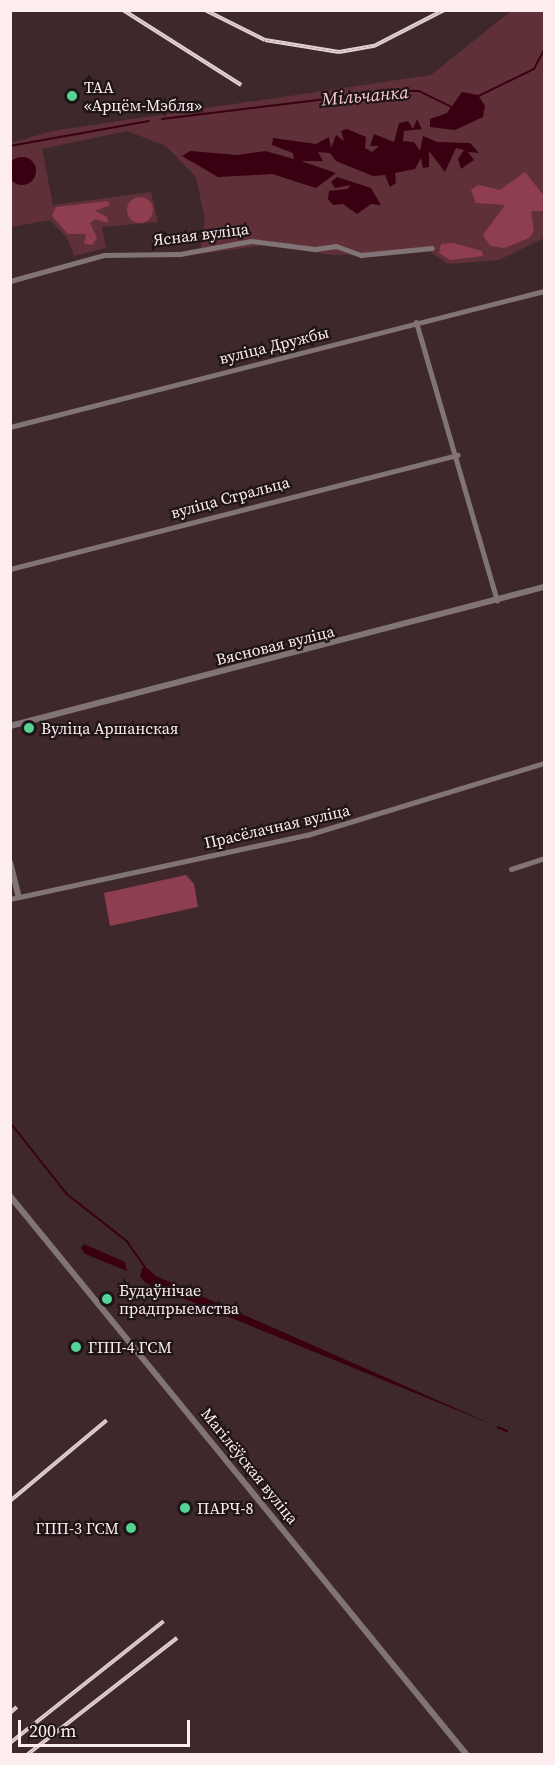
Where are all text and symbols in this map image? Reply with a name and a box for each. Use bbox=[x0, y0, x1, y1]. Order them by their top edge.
place label: ТАА «Арцём-Мэбля» bbox=[84, 77, 202, 115]
water label: Мільчанка bbox=[321, 81, 409, 111]
marker: ТАА «Арцём-Мэбля» bbox=[65, 89, 79, 103]
street label: Ясная вуліца bbox=[152, 219, 250, 249]
street label: вуліца Дружбы bbox=[217, 322, 331, 368]
street label: вуліца Стральца bbox=[168, 472, 292, 522]
street label: Вясновая вуліца bbox=[214, 621, 336, 669]
place label: Вуліца Аршанская bbox=[41, 718, 178, 738]
marker: Вуліца Аршанская bbox=[22, 721, 36, 735]
street label: Прасёлачная вуліца bbox=[202, 800, 352, 852]
place label: Будаўнічае прадпрыемства bbox=[119, 1280, 239, 1318]
marker: Будаўнічае прадпрыемства bbox=[100, 1292, 114, 1306]
place label: ГПП-4 ГСМ bbox=[88, 1337, 172, 1357]
marker: ГПП-4 ГСМ bbox=[69, 1340, 83, 1354]
street label: Магілёўская вуліца bbox=[197, 1404, 303, 1528]
place label: ПАРЧ-8 bbox=[197, 1498, 253, 1518]
marker: ПАРЧ-8 bbox=[178, 1501, 192, 1515]
place label: ГПП-3 ГСМ bbox=[35, 1518, 119, 1538]
marker: ГПП-3 ГСМ bbox=[124, 1521, 138, 1535]
scale bar bbox=[21, 1708, 194, 1746]
text: 200 m bbox=[29, 1718, 76, 1743]

